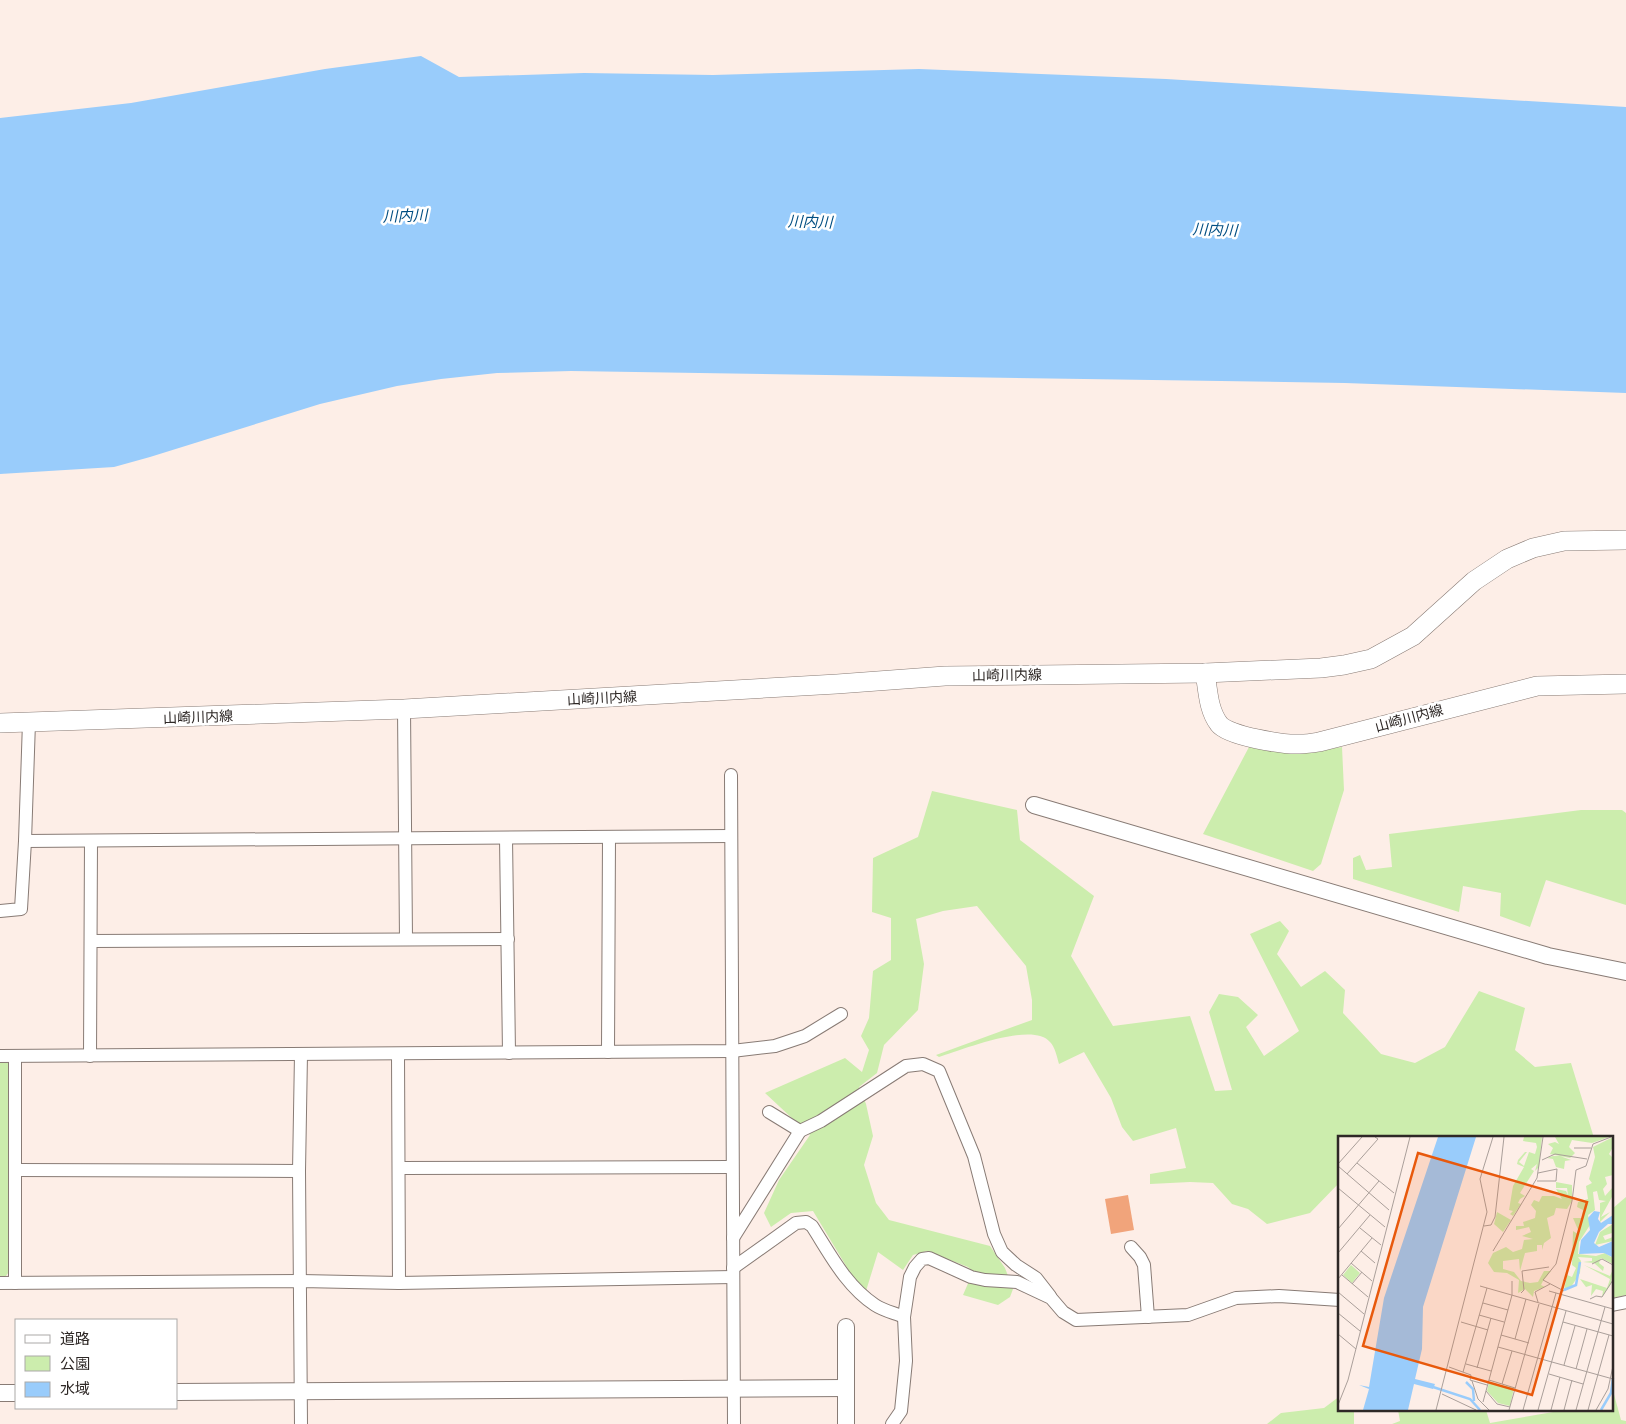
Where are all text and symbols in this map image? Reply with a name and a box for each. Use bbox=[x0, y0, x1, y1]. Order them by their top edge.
water label: 川内川 bbox=[382, 205, 430, 225]
water label: 川内川 bbox=[787, 212, 835, 230]
water label: 川内川 bbox=[1192, 219, 1240, 239]
street label: 山崎川内線 bbox=[972, 665, 1042, 684]
street label: 山崎川内線 bbox=[567, 687, 637, 708]
street label: 山崎川内線 bbox=[1373, 700, 1445, 735]
street label: 山崎川内線 bbox=[163, 707, 233, 726]
inset map bbox=[1338, 1136, 1614, 1412]
legend bbox=[15, 1319, 178, 1409]
text: 道路 bbox=[60, 1329, 90, 1347]
text: 公園 bbox=[60, 1354, 90, 1372]
text: 水域 bbox=[60, 1379, 90, 1397]

